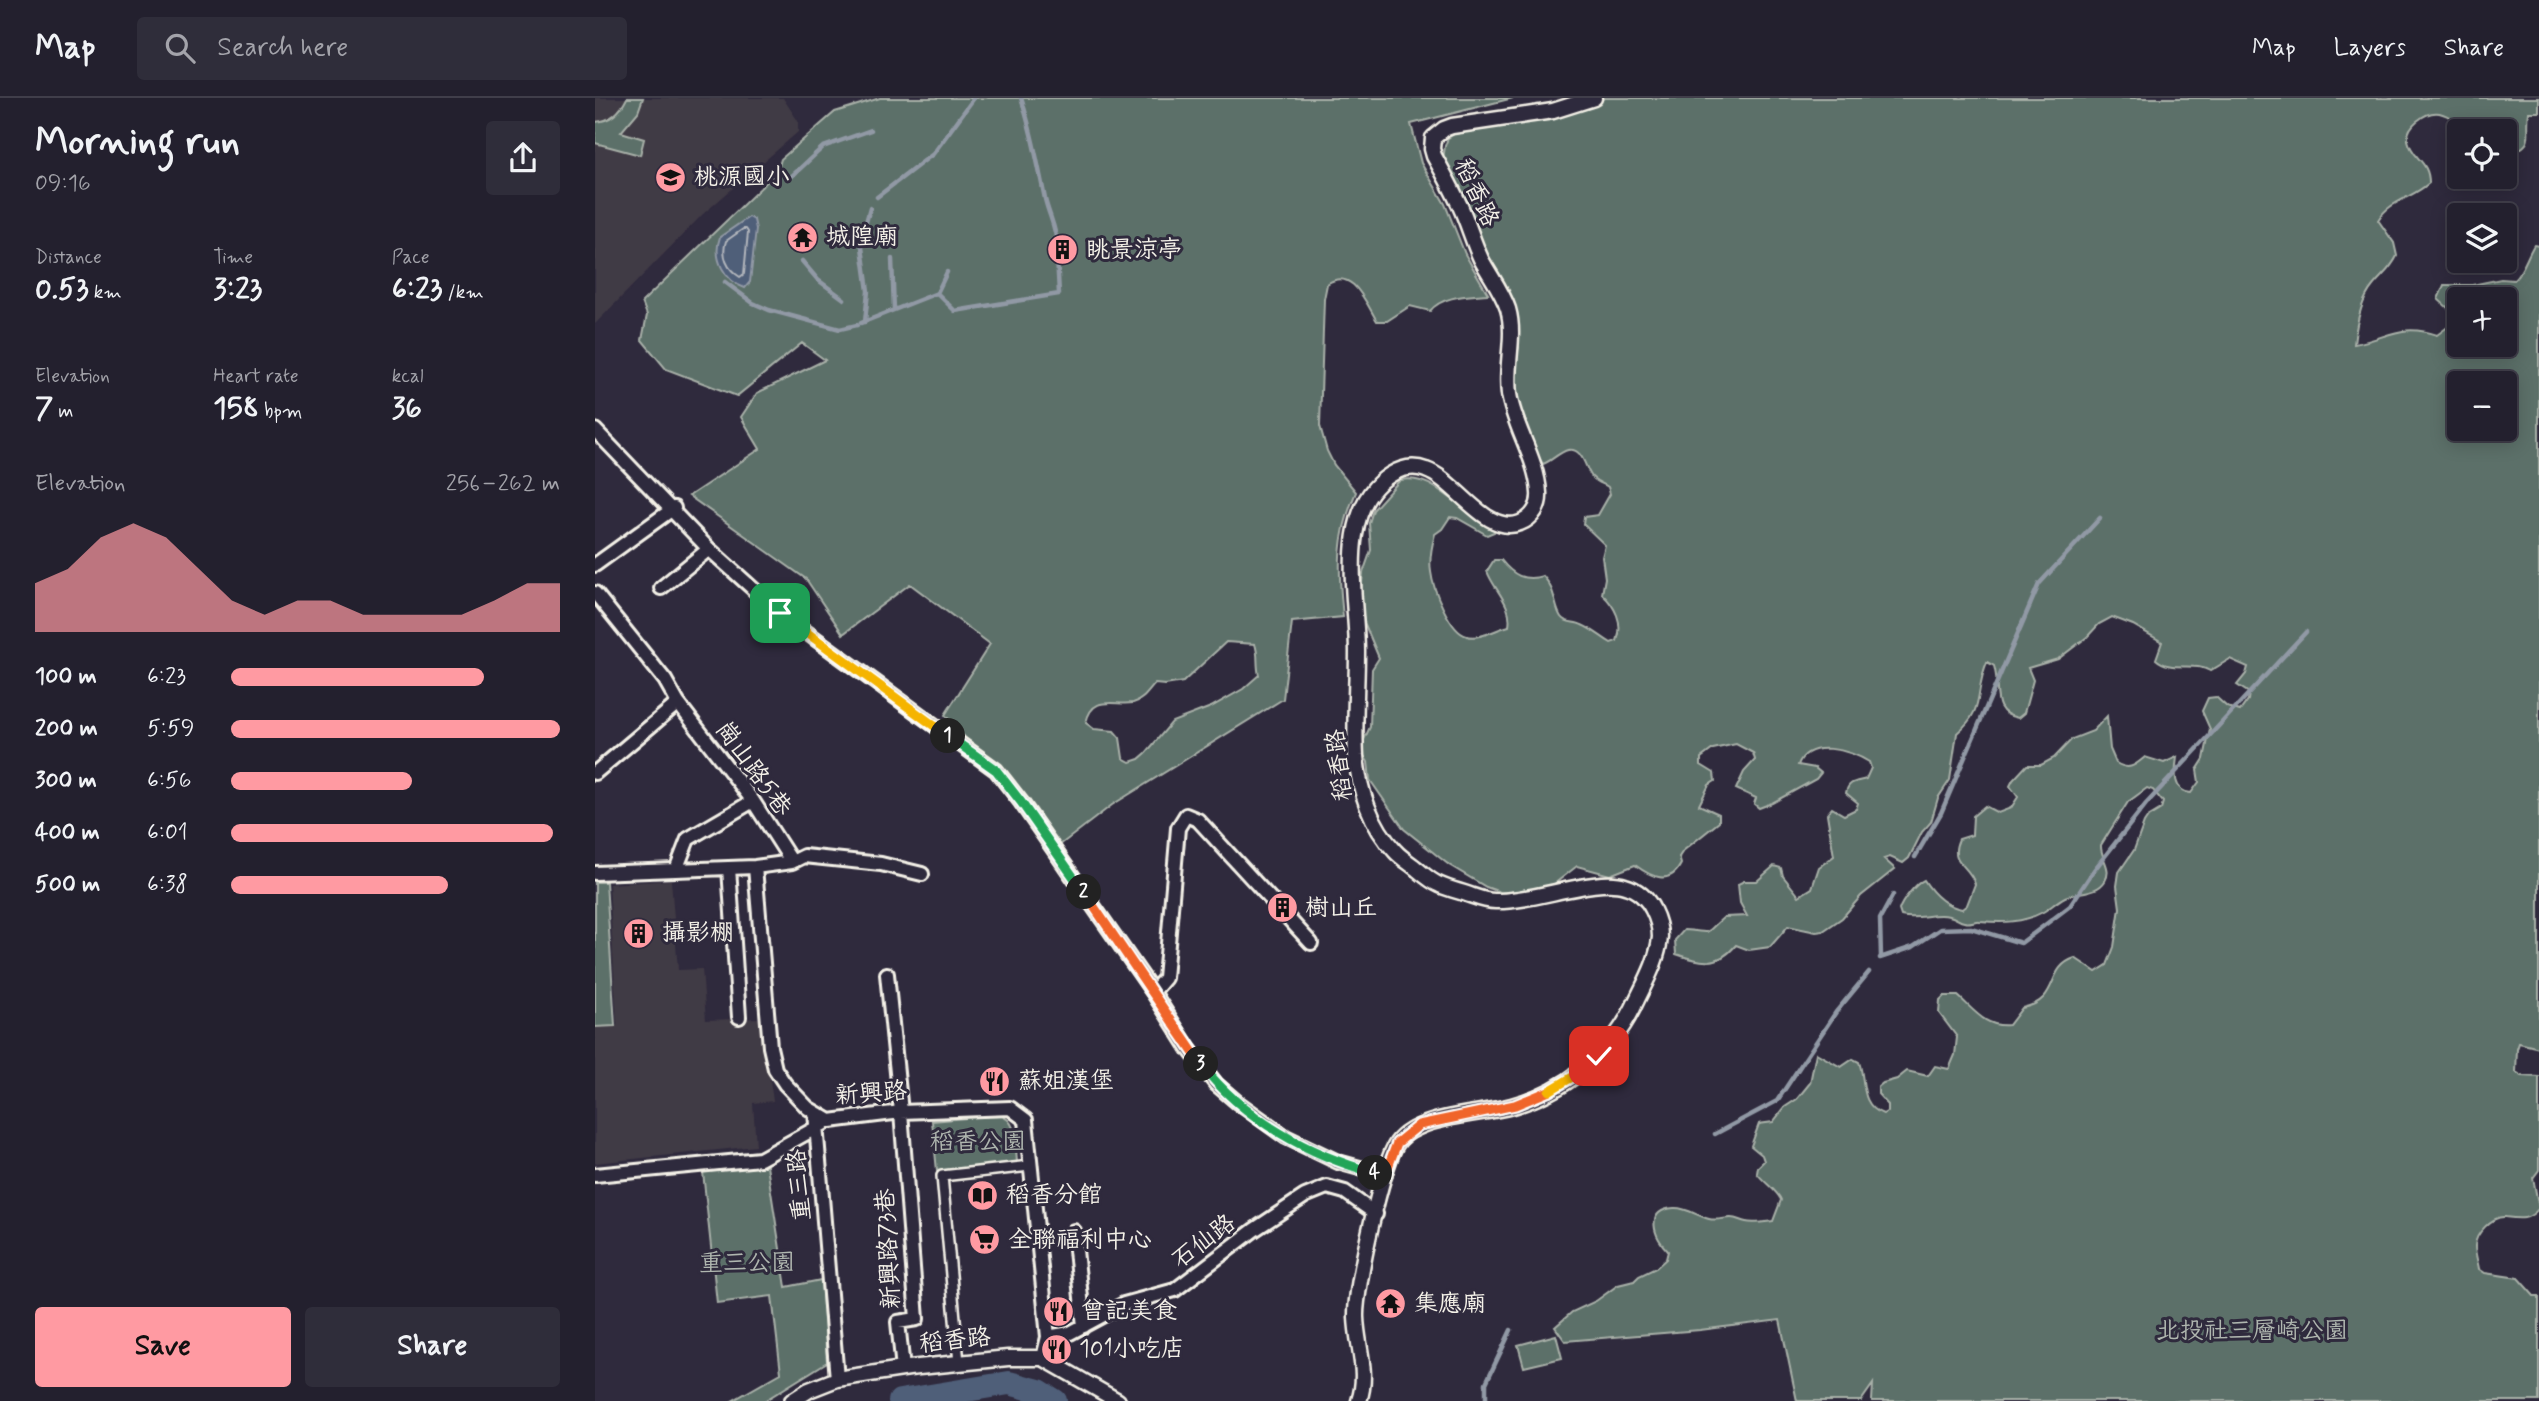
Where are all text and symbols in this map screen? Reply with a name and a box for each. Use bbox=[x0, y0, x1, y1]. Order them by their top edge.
search box bbox=[137, 17, 627, 80]
text: Map bbox=[35, 26, 95, 70]
icon: search bbox=[161, 29, 199, 67]
text: Search here bbox=[217, 31, 348, 65]
text: Map bbox=[2252, 33, 2296, 64]
text: Layers bbox=[2334, 33, 2406, 64]
text: Share bbox=[2444, 33, 2504, 64]
text: Morning run bbox=[35, 118, 240, 167]
map controls bbox=[2447, 119, 2517, 441]
button: locate bbox=[2447, 119, 2517, 189]
button: share bbox=[486, 121, 560, 195]
street label: 稻香路 bbox=[1447, 154, 1505, 232]
school or university icon: 桃源國小 bbox=[654, 160, 688, 194]
place label: 桃源國小 bbox=[694, 162, 790, 193]
text: 09:16 bbox=[35, 169, 91, 199]
button: layers bbox=[2447, 203, 2517, 273]
temple icon: 城隍廟 bbox=[786, 220, 820, 254]
place label: 城隍廟 bbox=[826, 222, 898, 253]
building icon: 眺景涼亭 bbox=[1046, 233, 1080, 267]
place label: 眺景涼亭 bbox=[1086, 235, 1182, 266]
text: Distance bbox=[35, 245, 102, 270]
text: Time bbox=[213, 245, 253, 270]
text: Pace bbox=[392, 245, 429, 270]
text: 0.53 bbox=[35, 270, 89, 309]
text: 3:23 bbox=[213, 270, 262, 309]
text: 6:23 bbox=[392, 270, 442, 309]
text: km bbox=[89, 280, 122, 305]
text: /km bbox=[442, 280, 484, 305]
button: + bbox=[2447, 287, 2517, 357]
text: Elevation bbox=[35, 364, 110, 389]
text: Heart rate bbox=[213, 364, 299, 389]
text: kcal bbox=[392, 364, 424, 389]
button: − bbox=[2447, 371, 2517, 441]
text: 7 bbox=[35, 389, 53, 428]
text: 158 bbox=[213, 389, 259, 428]
text: 36 bbox=[392, 389, 422, 428]
text: m bbox=[53, 399, 73, 424]
text: bpm bbox=[259, 399, 302, 424]
text: Elevation bbox=[35, 469, 126, 499]
text: 256–262 m bbox=[446, 469, 560, 499]
pin bbox=[750, 583, 810, 643]
icon: arrive bbox=[761, 594, 799, 632]
text: 100 m bbox=[35, 662, 97, 692]
text: 6:23 bbox=[147, 662, 186, 692]
text: 200 m bbox=[35, 714, 98, 744]
text: 5:59 bbox=[147, 714, 194, 744]
street label: 崗山路5巷 bbox=[708, 715, 798, 823]
pin: 1 bbox=[931, 718, 965, 754]
text: 1 bbox=[943, 723, 952, 748]
street label: 稻香路 bbox=[1320, 727, 1360, 803]
text: 300 m bbox=[35, 766, 97, 796]
text: 6:56 bbox=[147, 766, 191, 796]
text: 400 m bbox=[35, 818, 100, 848]
text: 6:01 bbox=[147, 818, 188, 848]
text: 500 m bbox=[35, 870, 100, 900]
text: 6:38 bbox=[147, 870, 188, 900]
pin: 2 bbox=[1067, 874, 1101, 910]
text: 2 bbox=[1079, 879, 1088, 904]
building icon: 樹山丘 bbox=[1265, 891, 1299, 925]
place label: 樹山丘 bbox=[1305, 893, 1377, 924]
building icon: 攝影棚 bbox=[622, 916, 656, 950]
place label: 攝影棚 bbox=[662, 918, 734, 949]
pin bbox=[1569, 1026, 1629, 1086]
icon: check bbox=[1580, 1037, 1618, 1075]
pin: 3 bbox=[1183, 1046, 1219, 1082]
text: 3 bbox=[1196, 1051, 1205, 1076]
restaurant icon: 蘇姐漢堡 bbox=[978, 1064, 1012, 1098]
place label: 蘇姐漢堡 bbox=[1018, 1066, 1114, 1097]
street label: 新興路 bbox=[834, 1076, 908, 1112]
park label: 稻香公園 bbox=[930, 1127, 1026, 1158]
street label: 重三路 bbox=[781, 1148, 819, 1222]
pin: 4 bbox=[1357, 1156, 1393, 1190]
text: 4 bbox=[1369, 1160, 1380, 1185]
library icon: 稻香分館 bbox=[966, 1178, 1000, 1212]
place label: 稻香分館 bbox=[1006, 1180, 1102, 1211]
street label: 新興路73巷 bbox=[870, 1188, 908, 1310]
street label: 石仙路 bbox=[1166, 1208, 1242, 1276]
supermarket icon: 全聯福利中心 bbox=[968, 1223, 1002, 1257]
place label: 全聯福利中心 bbox=[1008, 1225, 1152, 1256]
park label: 重三公園 bbox=[699, 1248, 795, 1279]
temple icon: 集應廟 bbox=[1374, 1287, 1408, 1321]
place label: 集應廟 bbox=[1414, 1289, 1486, 1320]
restaurant icon: 曾記美食 bbox=[1041, 1294, 1075, 1328]
place label: 曾記美食 bbox=[1081, 1296, 1177, 1327]
button: Save bbox=[35, 1307, 291, 1387]
button: Share bbox=[305, 1307, 560, 1387]
park label: 北投社三層崎公園 bbox=[2156, 1316, 2348, 1347]
street label: 稻香路 bbox=[918, 1322, 992, 1360]
restaurant icon: 101小吃店 bbox=[1039, 1332, 1073, 1366]
place label: 101小吃店 bbox=[1079, 1334, 1185, 1365]

